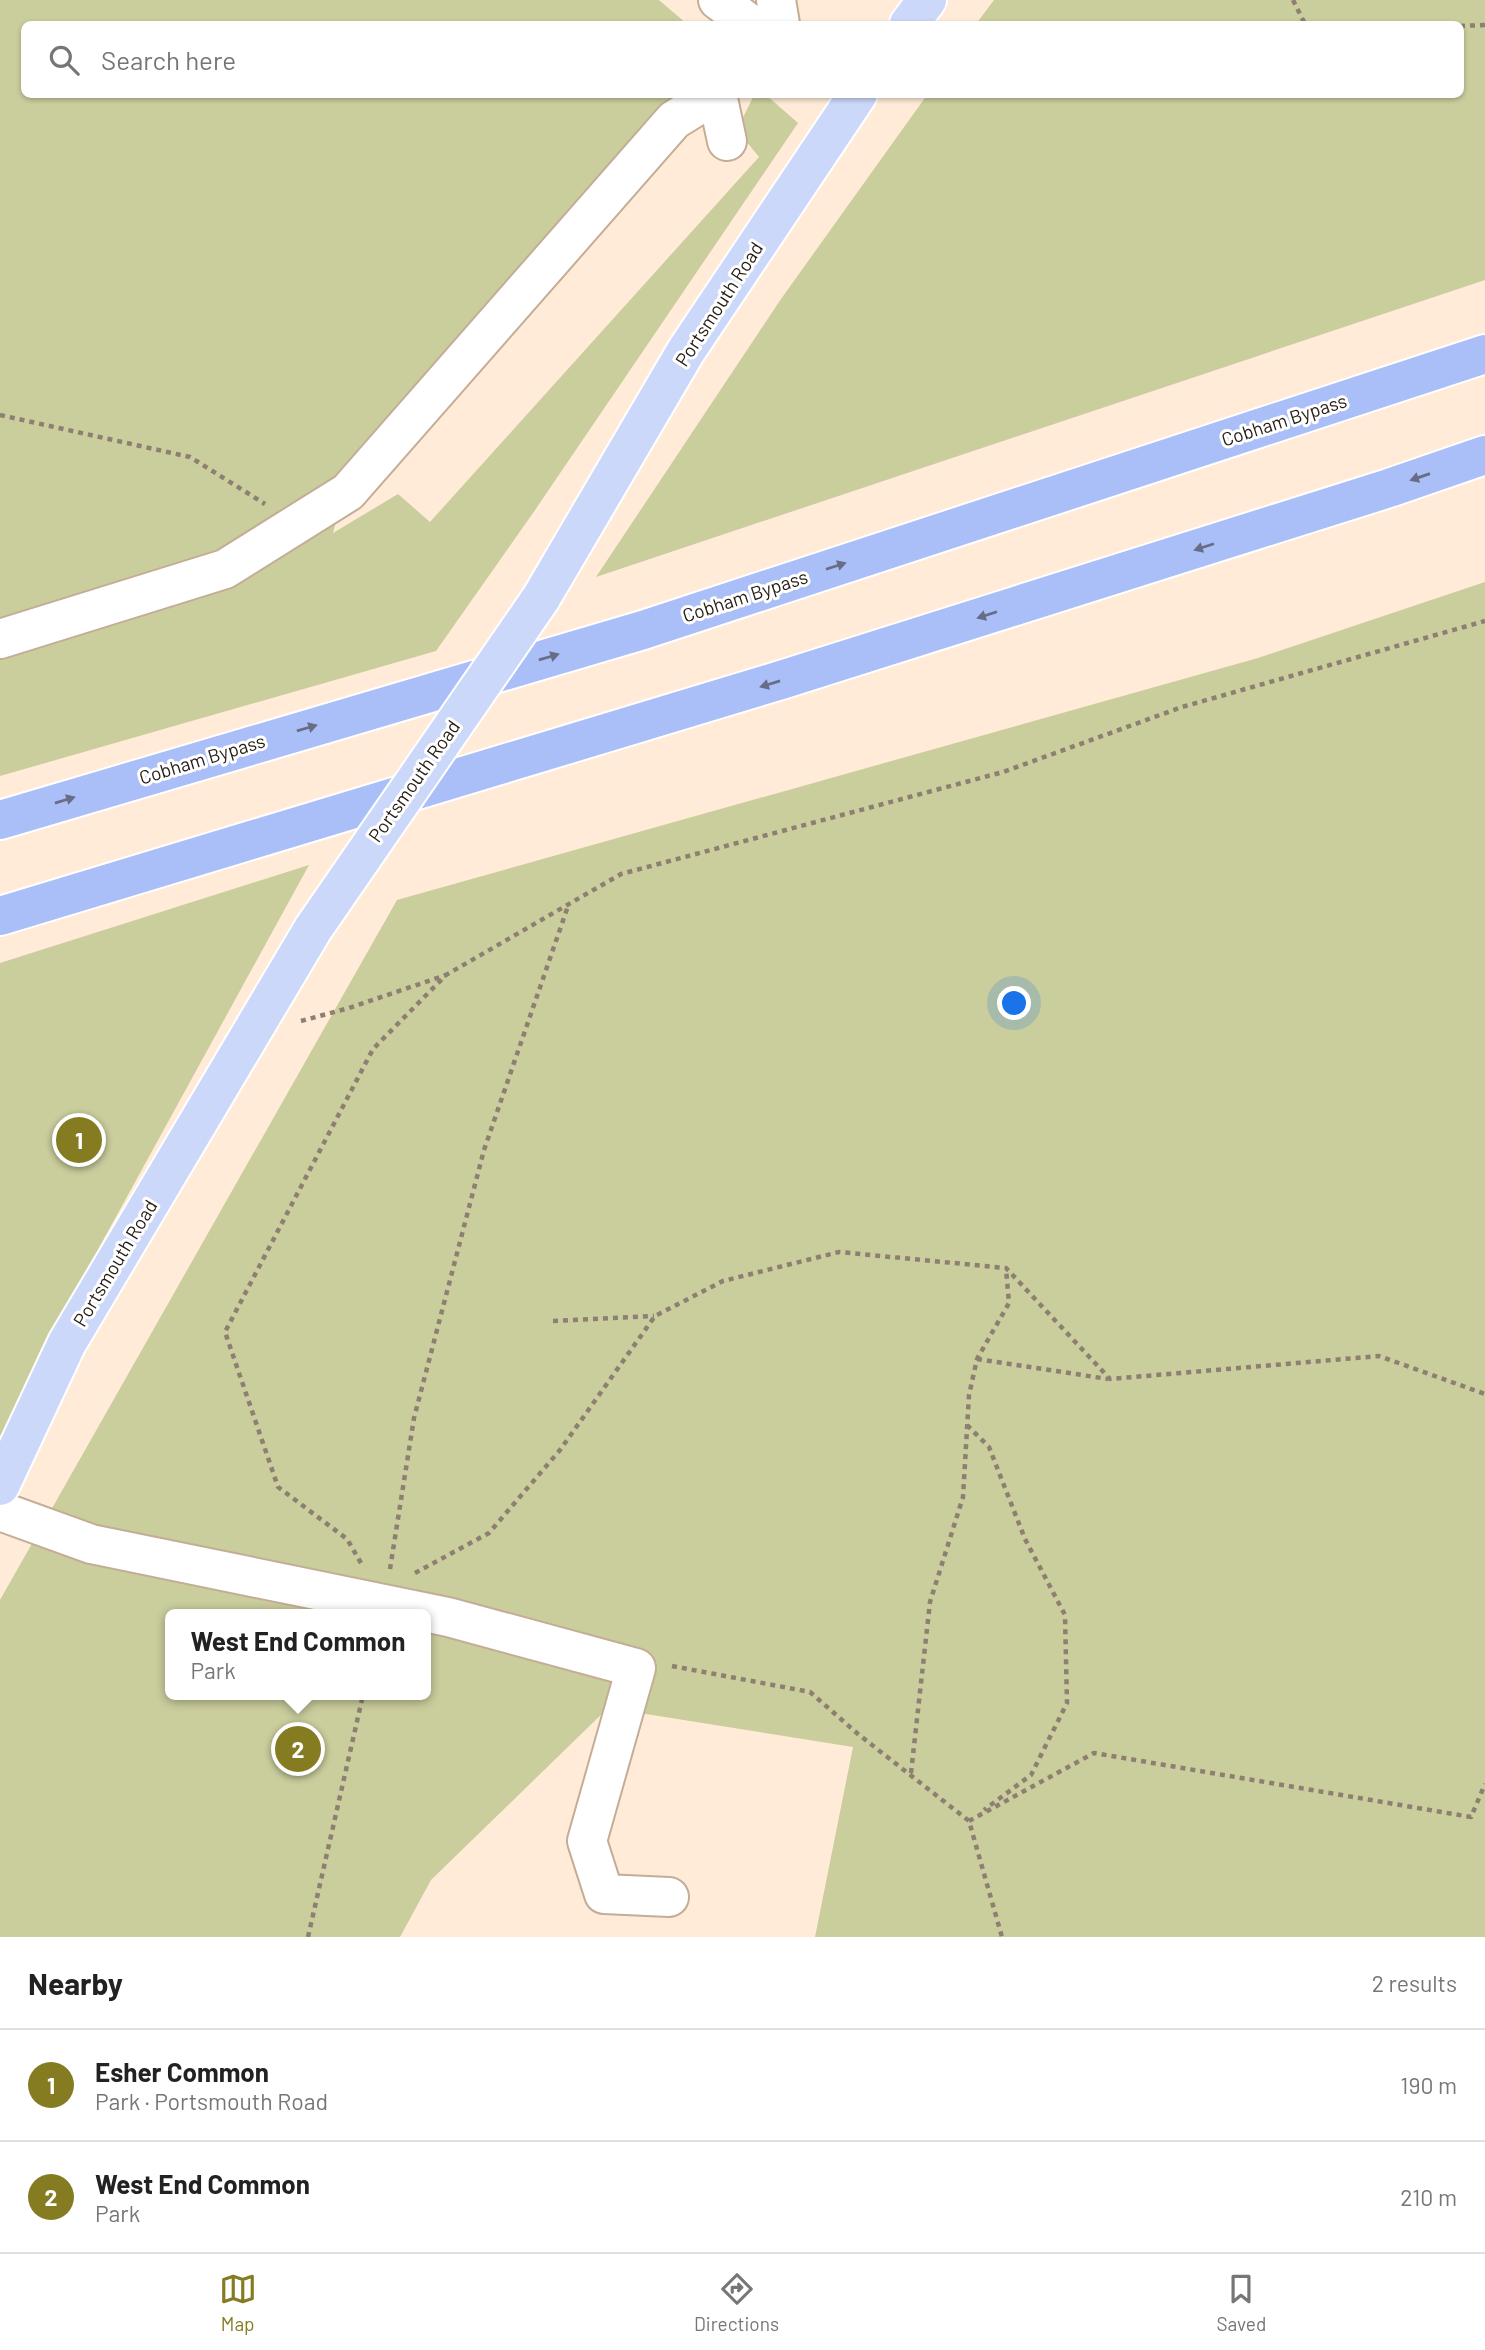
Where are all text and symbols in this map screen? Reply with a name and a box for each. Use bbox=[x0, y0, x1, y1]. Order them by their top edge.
search box bbox=[21, 21, 1464, 98]
icon: search bbox=[45, 41, 83, 79]
text: Search here bbox=[101, 44, 236, 75]
street label: Portsmouth Road bbox=[670, 237, 767, 370]
street label: Cobham Bypass bbox=[1218, 388, 1349, 451]
one-way arrow bbox=[1410, 472, 1431, 483]
one-way arrow bbox=[1193, 542, 1214, 552]
one-way arrow bbox=[825, 560, 846, 571]
street label: Cobham Bypass bbox=[679, 564, 810, 627]
one-way arrow bbox=[976, 610, 997, 621]
one-way arrow bbox=[538, 651, 560, 662]
one-way arrow bbox=[759, 679, 780, 689]
street label: Portsmouth Road bbox=[363, 715, 464, 846]
one-way arrow bbox=[297, 722, 318, 732]
street label: Cobham Bypass bbox=[136, 728, 268, 789]
one-way arrow bbox=[55, 794, 76, 804]
your location bbox=[997, 986, 1031, 1020]
pin: 1 bbox=[56, 1114, 102, 1166]
street label: Portsmouth Road bbox=[68, 1195, 161, 1330]
popup bbox=[165, 1609, 431, 1700]
text: West End Common bbox=[191, 1625, 405, 1656]
text: Park bbox=[191, 1656, 236, 1684]
pin: 2 bbox=[275, 1723, 321, 1775]
text: Nearby bbox=[28, 1965, 123, 2001]
text: 2 results bbox=[1372, 1969, 1457, 1997]
text: Esher Common bbox=[95, 2056, 269, 2087]
text: 1 bbox=[47, 2071, 55, 2099]
text: 190 m bbox=[1400, 2071, 1457, 2099]
text: Park · Portsmouth Road bbox=[95, 2087, 328, 2115]
text: West End Common bbox=[95, 2168, 310, 2199]
text: 2 bbox=[45, 2183, 57, 2211]
text: 210 m bbox=[1400, 2183, 1457, 2211]
text: Park bbox=[95, 2199, 140, 2227]
tab: Map bbox=[219, 2270, 257, 2335]
tab: Directions bbox=[694, 2270, 779, 2335]
tab: Saved bbox=[1216, 2270, 1266, 2335]

